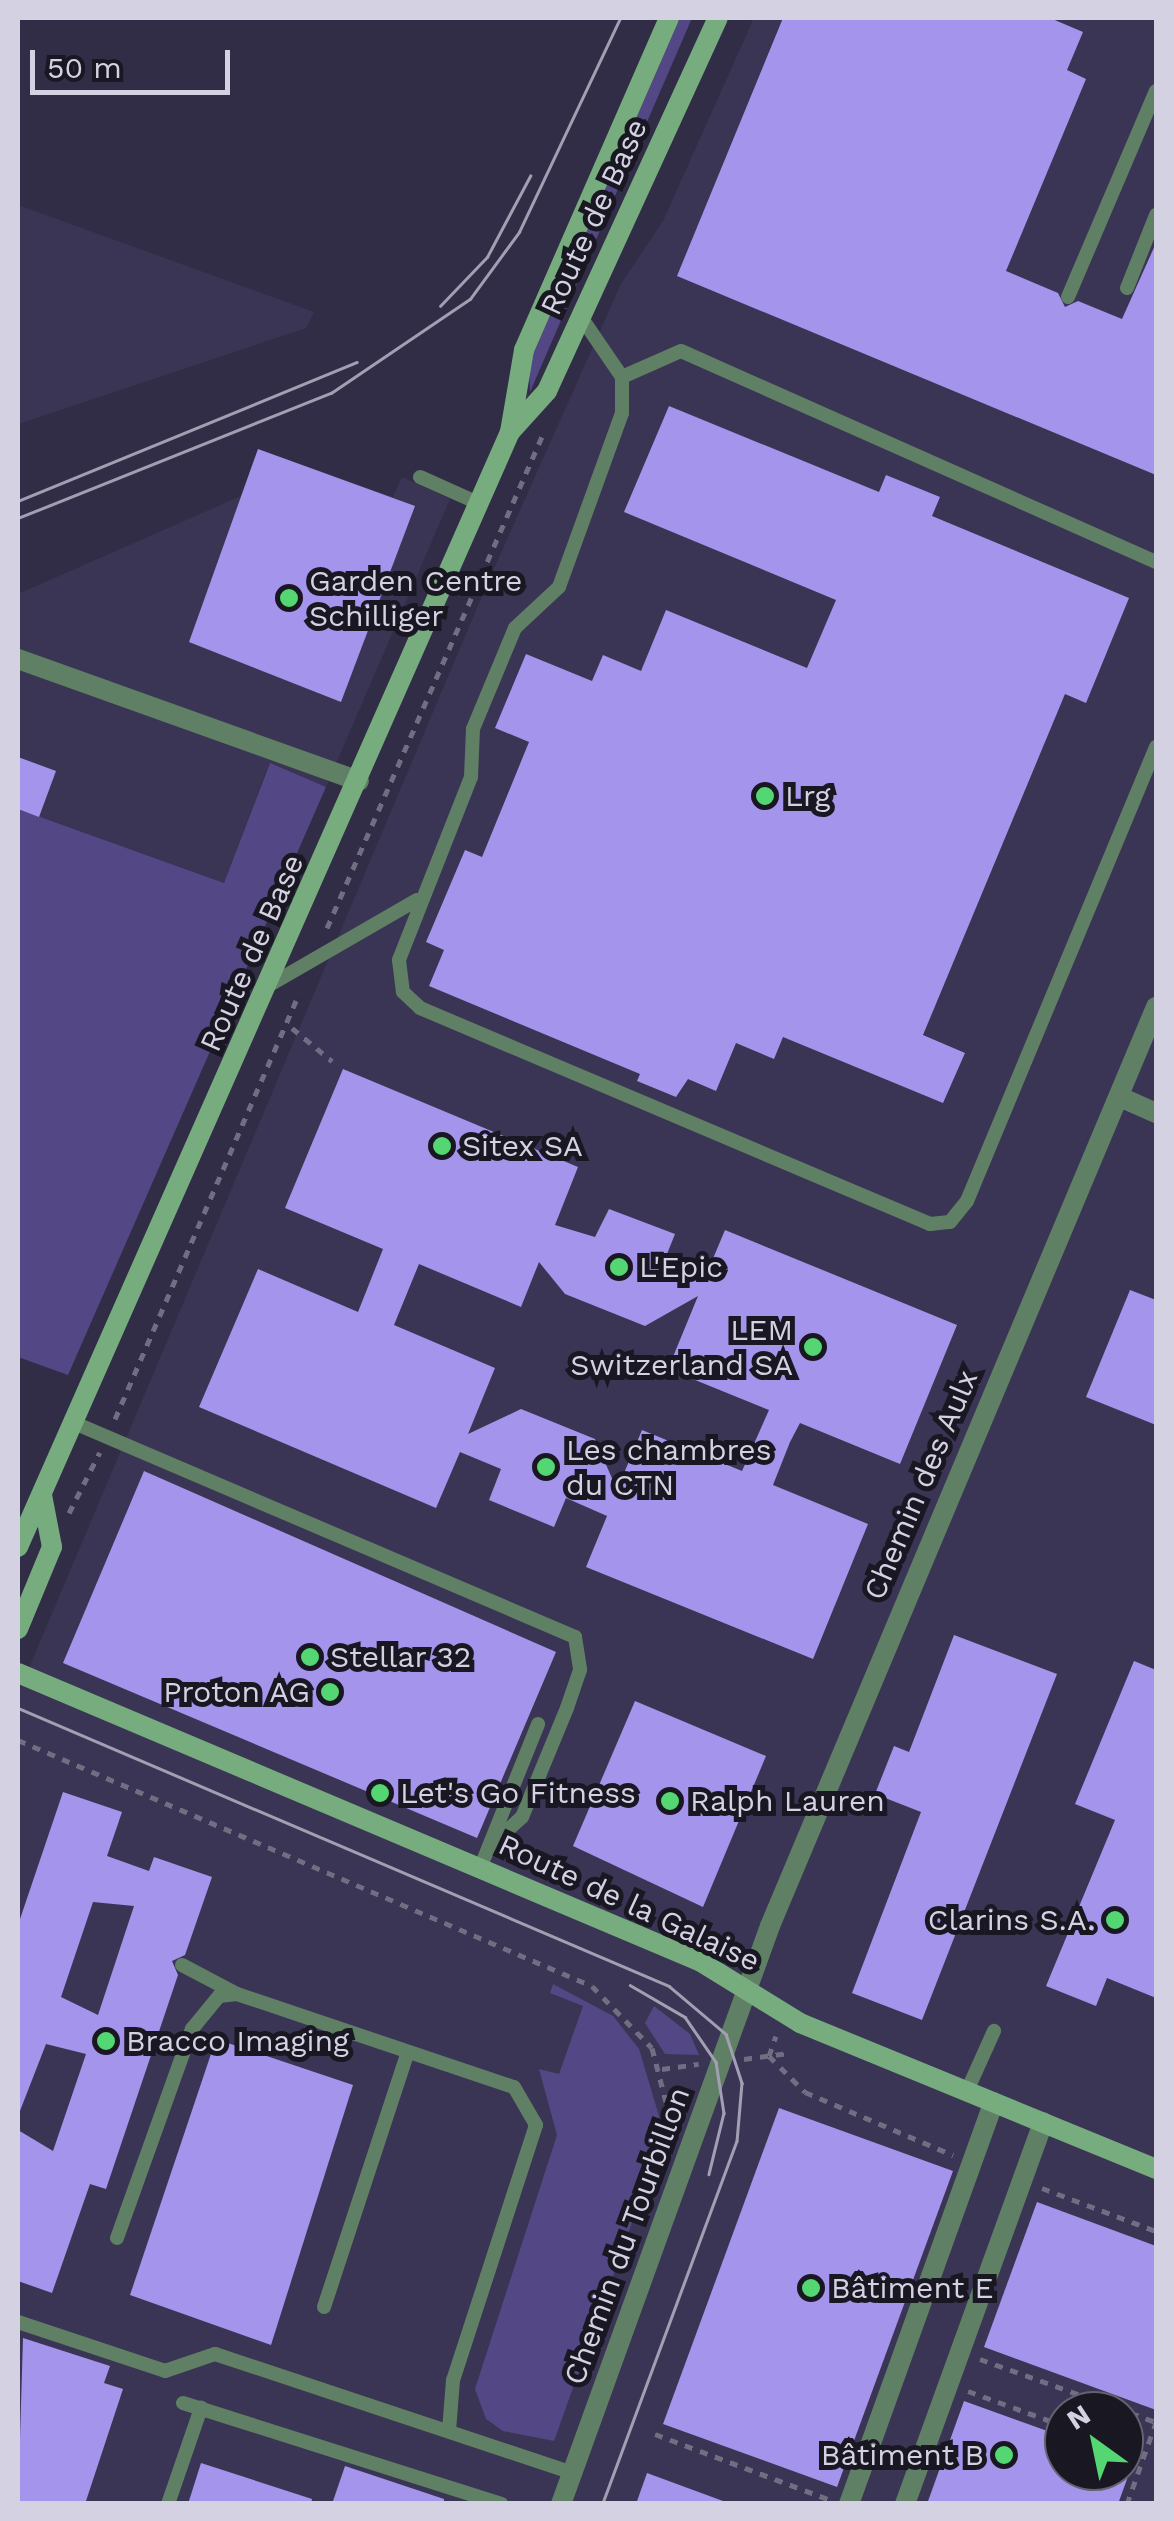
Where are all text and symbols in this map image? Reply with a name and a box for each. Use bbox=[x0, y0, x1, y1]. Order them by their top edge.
scale bar bbox=[35, 30, 235, 92]
text: 50 m bbox=[47, 50, 122, 85]
street label: Route de Base bbox=[533, 113, 655, 321]
place label: Garden Centre Schilliger bbox=[309, 563, 522, 634]
marker: Garden Centre Schilliger bbox=[278, 587, 300, 609]
place label: Lrg bbox=[785, 778, 830, 814]
marker: Lrg bbox=[754, 785, 776, 807]
street label: Route de Base bbox=[192, 849, 312, 1057]
place label: Sitex SA bbox=[462, 1128, 583, 1164]
marker: Sitex SA bbox=[431, 1135, 453, 1157]
place label: L'Epic bbox=[639, 1249, 723, 1285]
marker: L'Epic bbox=[608, 1256, 630, 1278]
place label: LEM Switzerland SA bbox=[570, 1312, 793, 1382]
marker: LEM Switzerland SA bbox=[802, 1336, 824, 1358]
street label: Chemin des Aulx bbox=[856, 1364, 986, 1606]
place label: Les chambres du CTN bbox=[566, 1432, 771, 1502]
marker: Les chambres du CTN bbox=[535, 1456, 557, 1478]
place label: Stellar 32 bbox=[330, 1639, 472, 1675]
marker: Stellar 32 bbox=[299, 1646, 321, 1668]
place label: Proton AG bbox=[162, 1674, 310, 1710]
marker: Proton AG bbox=[319, 1681, 341, 1703]
place label: Let's Go Fitness bbox=[400, 1775, 636, 1811]
marker: Let's Go Fitness bbox=[369, 1782, 391, 1804]
place label: Ralph Lauren bbox=[690, 1783, 885, 1819]
marker: Ralph Lauren bbox=[659, 1790, 681, 1812]
street label: Route de la Galaise bbox=[492, 1827, 766, 1979]
place label: Clarins S.A. bbox=[928, 1902, 1095, 1938]
marker: Clarins S.A. bbox=[1104, 1909, 1126, 1931]
place label: Bracco Imaging bbox=[126, 2023, 349, 2059]
marker: Bracco Imaging bbox=[95, 2030, 117, 2052]
street label: Chemin du Tourbillon bbox=[556, 2082, 698, 2390]
place label: Bâtiment E bbox=[831, 2270, 994, 2306]
marker: Bâtiment E bbox=[800, 2277, 822, 2299]
north arrow bbox=[1044, 2391, 1144, 2491]
text: N bbox=[1061, 2398, 1096, 2437]
place label: Bâtiment B bbox=[821, 2437, 984, 2473]
marker: Bâtiment B bbox=[993, 2444, 1015, 2466]

